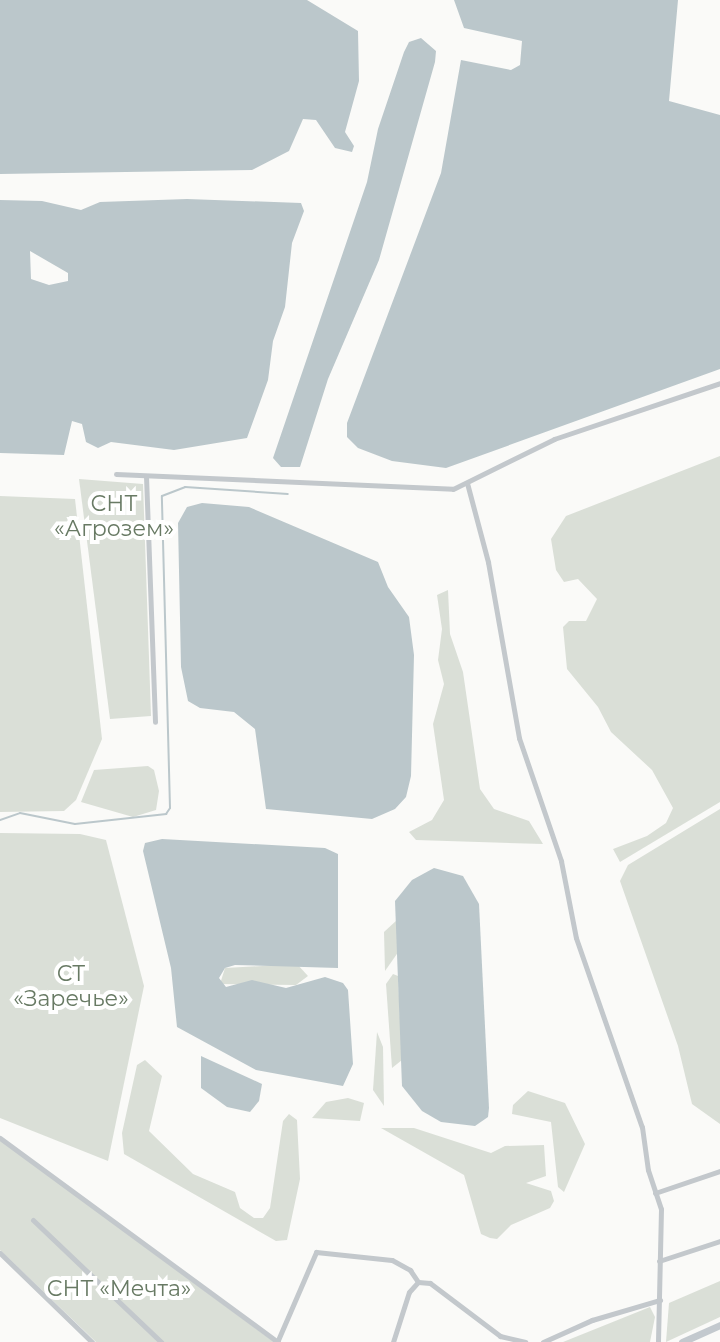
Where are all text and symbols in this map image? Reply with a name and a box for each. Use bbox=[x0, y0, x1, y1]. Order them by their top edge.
park label: СНТ «Агрозем» bbox=[54, 490, 174, 542]
park label: СТ «Заречье» bbox=[13, 960, 129, 1012]
park label: СНТ «Мечта» bbox=[47, 1276, 191, 1302]

